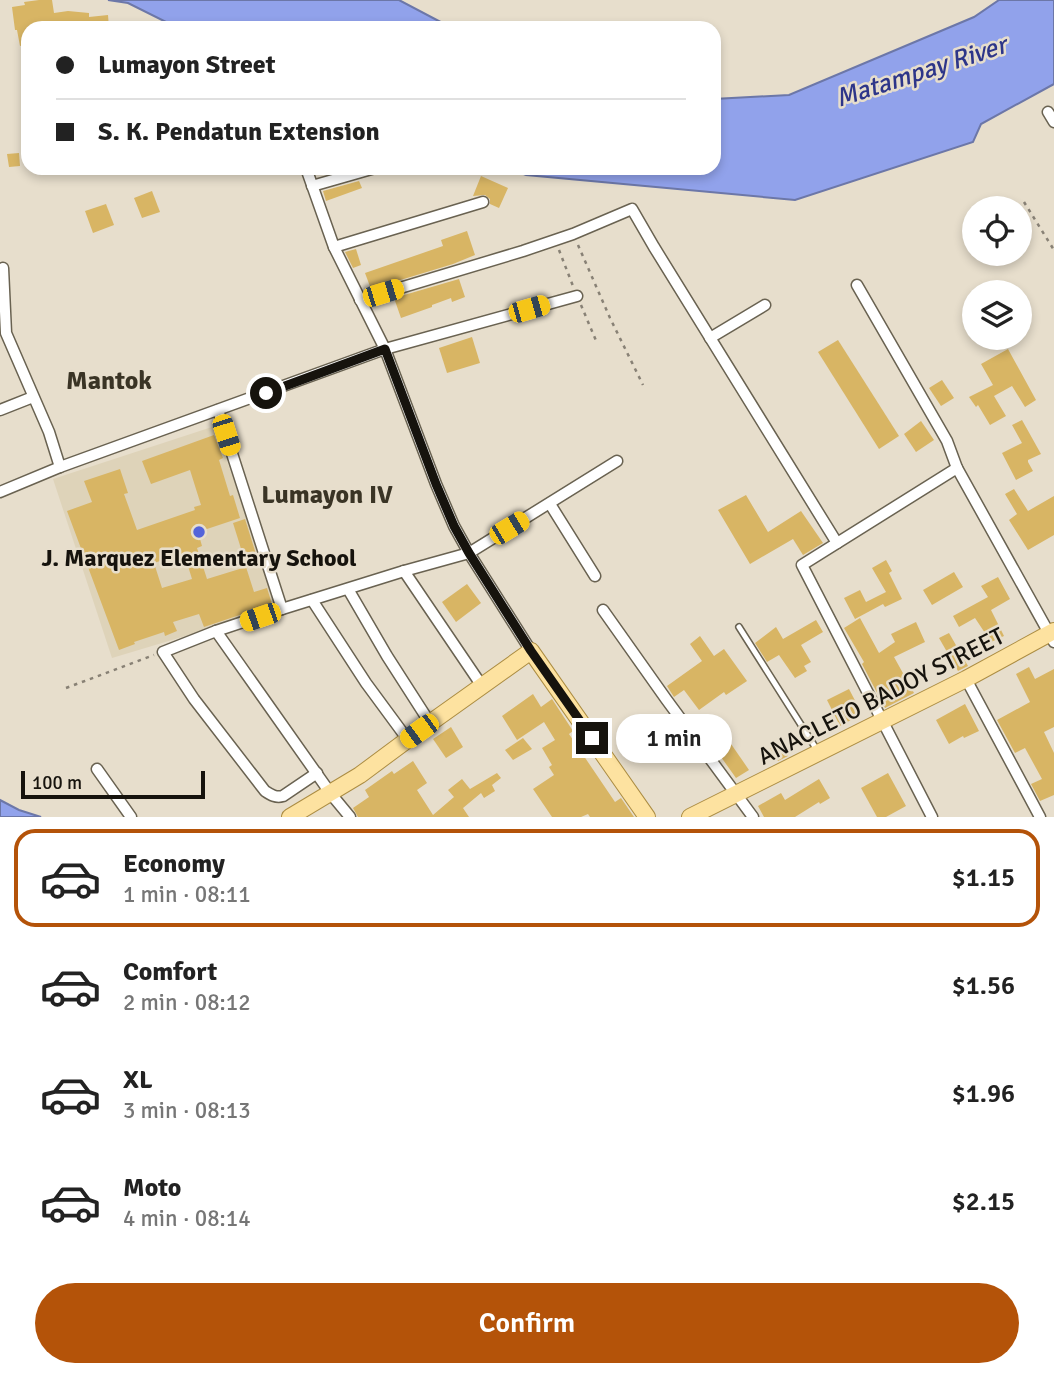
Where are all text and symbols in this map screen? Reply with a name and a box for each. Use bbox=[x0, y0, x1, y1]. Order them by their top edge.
water label: Matampay River bbox=[831, 28, 1014, 115]
text: Lumayon Street bbox=[98, 49, 275, 81]
text: S. K. Pendatun Extension bbox=[98, 116, 380, 148]
map controls bbox=[962, 196, 1032, 350]
button: locate bbox=[962, 196, 1032, 266]
car bbox=[360, 277, 407, 309]
button: layers bbox=[962, 280, 1032, 350]
car bbox=[506, 293, 553, 325]
district label: Mantok bbox=[66, 365, 152, 397]
route start bbox=[250, 377, 282, 409]
car bbox=[210, 412, 243, 458]
district label: Lumayon IV bbox=[261, 479, 393, 511]
car bbox=[486, 508, 533, 548]
marker: J. Marquez Elementary School bbox=[191, 524, 207, 540]
place label: J. Marquez Elementary School bbox=[41, 543, 357, 573]
car bbox=[237, 600, 284, 634]
street label: ANACLETO BADOY STREET bbox=[752, 621, 1010, 771]
car bbox=[396, 710, 443, 752]
callout: 1 min bbox=[616, 714, 732, 762]
route end bbox=[576, 722, 608, 754]
text: 1 min bbox=[646, 724, 702, 753]
scale bar bbox=[21, 768, 205, 800]
text: 100 m bbox=[32, 771, 82, 795]
icon: car bbox=[39, 847, 102, 910]
text: Economy bbox=[123, 848, 225, 880]
text: $1.15 bbox=[952, 862, 1015, 894]
text: 1 min · 08:11 bbox=[123, 880, 251, 909]
icon: car bbox=[39, 955, 102, 1018]
text: Comfort bbox=[123, 956, 217, 988]
text: $1.56 bbox=[952, 970, 1015, 1002]
text: 2 min · 08:12 bbox=[123, 988, 251, 1017]
icon: car bbox=[39, 1063, 102, 1126]
text: XL bbox=[123, 1064, 153, 1096]
text: $1.96 bbox=[952, 1078, 1015, 1110]
text: 3 min · 08:13 bbox=[123, 1096, 251, 1125]
icon: car bbox=[39, 1171, 102, 1234]
text: Moto bbox=[123, 1172, 181, 1204]
text: $2.15 bbox=[952, 1186, 1015, 1218]
text: 4 min · 08:14 bbox=[123, 1204, 251, 1233]
button: Confirm bbox=[35, 1283, 1019, 1363]

